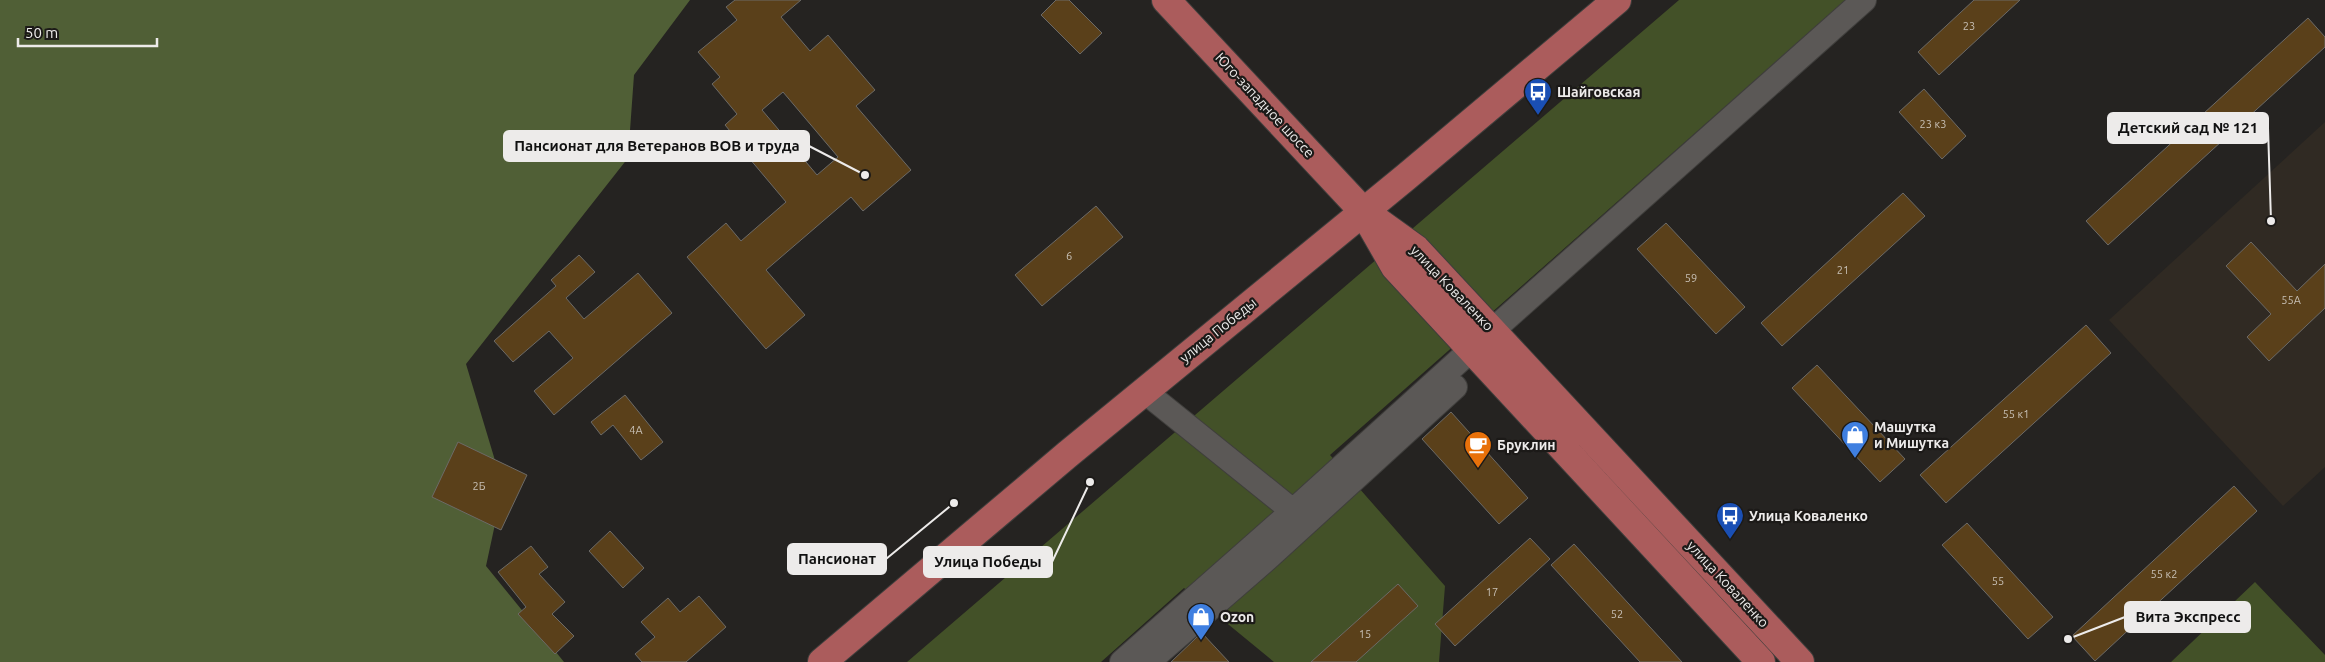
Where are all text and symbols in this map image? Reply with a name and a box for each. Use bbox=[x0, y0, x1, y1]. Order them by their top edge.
scale bar bbox=[18, 15, 156, 47]
house number: 23 bbox=[1963, 20, 1975, 32]
text: 50 m bbox=[25, 24, 58, 41]
street label: Юго-западное шоссе bbox=[1212, 49, 1318, 161]
bus stop icon: Шайговская bbox=[1523, 77, 1553, 116]
place label: Шайговская bbox=[1557, 84, 1640, 100]
callout: Детский сад № 121 bbox=[2108, 113, 2268, 143]
house number: 23 к3 bbox=[1920, 118, 1946, 130]
text: Детский сад № 121 bbox=[2118, 119, 2258, 136]
callout: Пансионат для Ветеранов ВОВ и труда bbox=[504, 131, 809, 161]
text: Пансионат для Ветеранов ВОВ и труда bbox=[514, 137, 800, 154]
street label: улица Коваленко bbox=[1407, 242, 1497, 334]
house number: 6 bbox=[1066, 250, 1072, 262]
house number: 21 bbox=[1837, 264, 1849, 276]
house number: 59 bbox=[1685, 272, 1697, 284]
street label: улица Победы bbox=[1176, 294, 1260, 366]
house number: 55А bbox=[2281, 294, 2302, 306]
house number: 55 к1 bbox=[2003, 408, 2029, 420]
place label: Машутка и Мишутка bbox=[1874, 419, 1949, 451]
shop icon: Машутка и Мишутка bbox=[1840, 420, 1870, 459]
house number: 4А bbox=[629, 424, 644, 436]
cafe icon: Бруклин bbox=[1463, 430, 1493, 469]
place label: Бруклин bbox=[1497, 437, 1556, 453]
house number: 2Б bbox=[473, 480, 486, 492]
bus stop icon: Улица Коваленко bbox=[1715, 501, 1745, 540]
place label: Улица Коваленко bbox=[1749, 508, 1868, 524]
street label: улица Коваленко bbox=[1684, 538, 1772, 630]
callout: Пансионат bbox=[788, 544, 886, 574]
callout: Улица Победы bbox=[924, 547, 1052, 577]
text: Пансионат bbox=[798, 550, 876, 567]
text: Улица Победы bbox=[934, 553, 1042, 570]
house number: 55 к2 bbox=[2151, 568, 2177, 580]
house number: 55 bbox=[1992, 575, 2004, 587]
house number: 17 bbox=[1486, 586, 1498, 598]
shop icon: Ozon bbox=[1186, 602, 1216, 641]
callout: Вита Экспресс bbox=[2125, 602, 2250, 632]
house number: 52 bbox=[1611, 608, 1623, 620]
text: Вита Экспресс bbox=[2135, 608, 2241, 625]
place label: Ozon bbox=[1220, 609, 1254, 625]
house number: 15 bbox=[1359, 628, 1371, 640]

